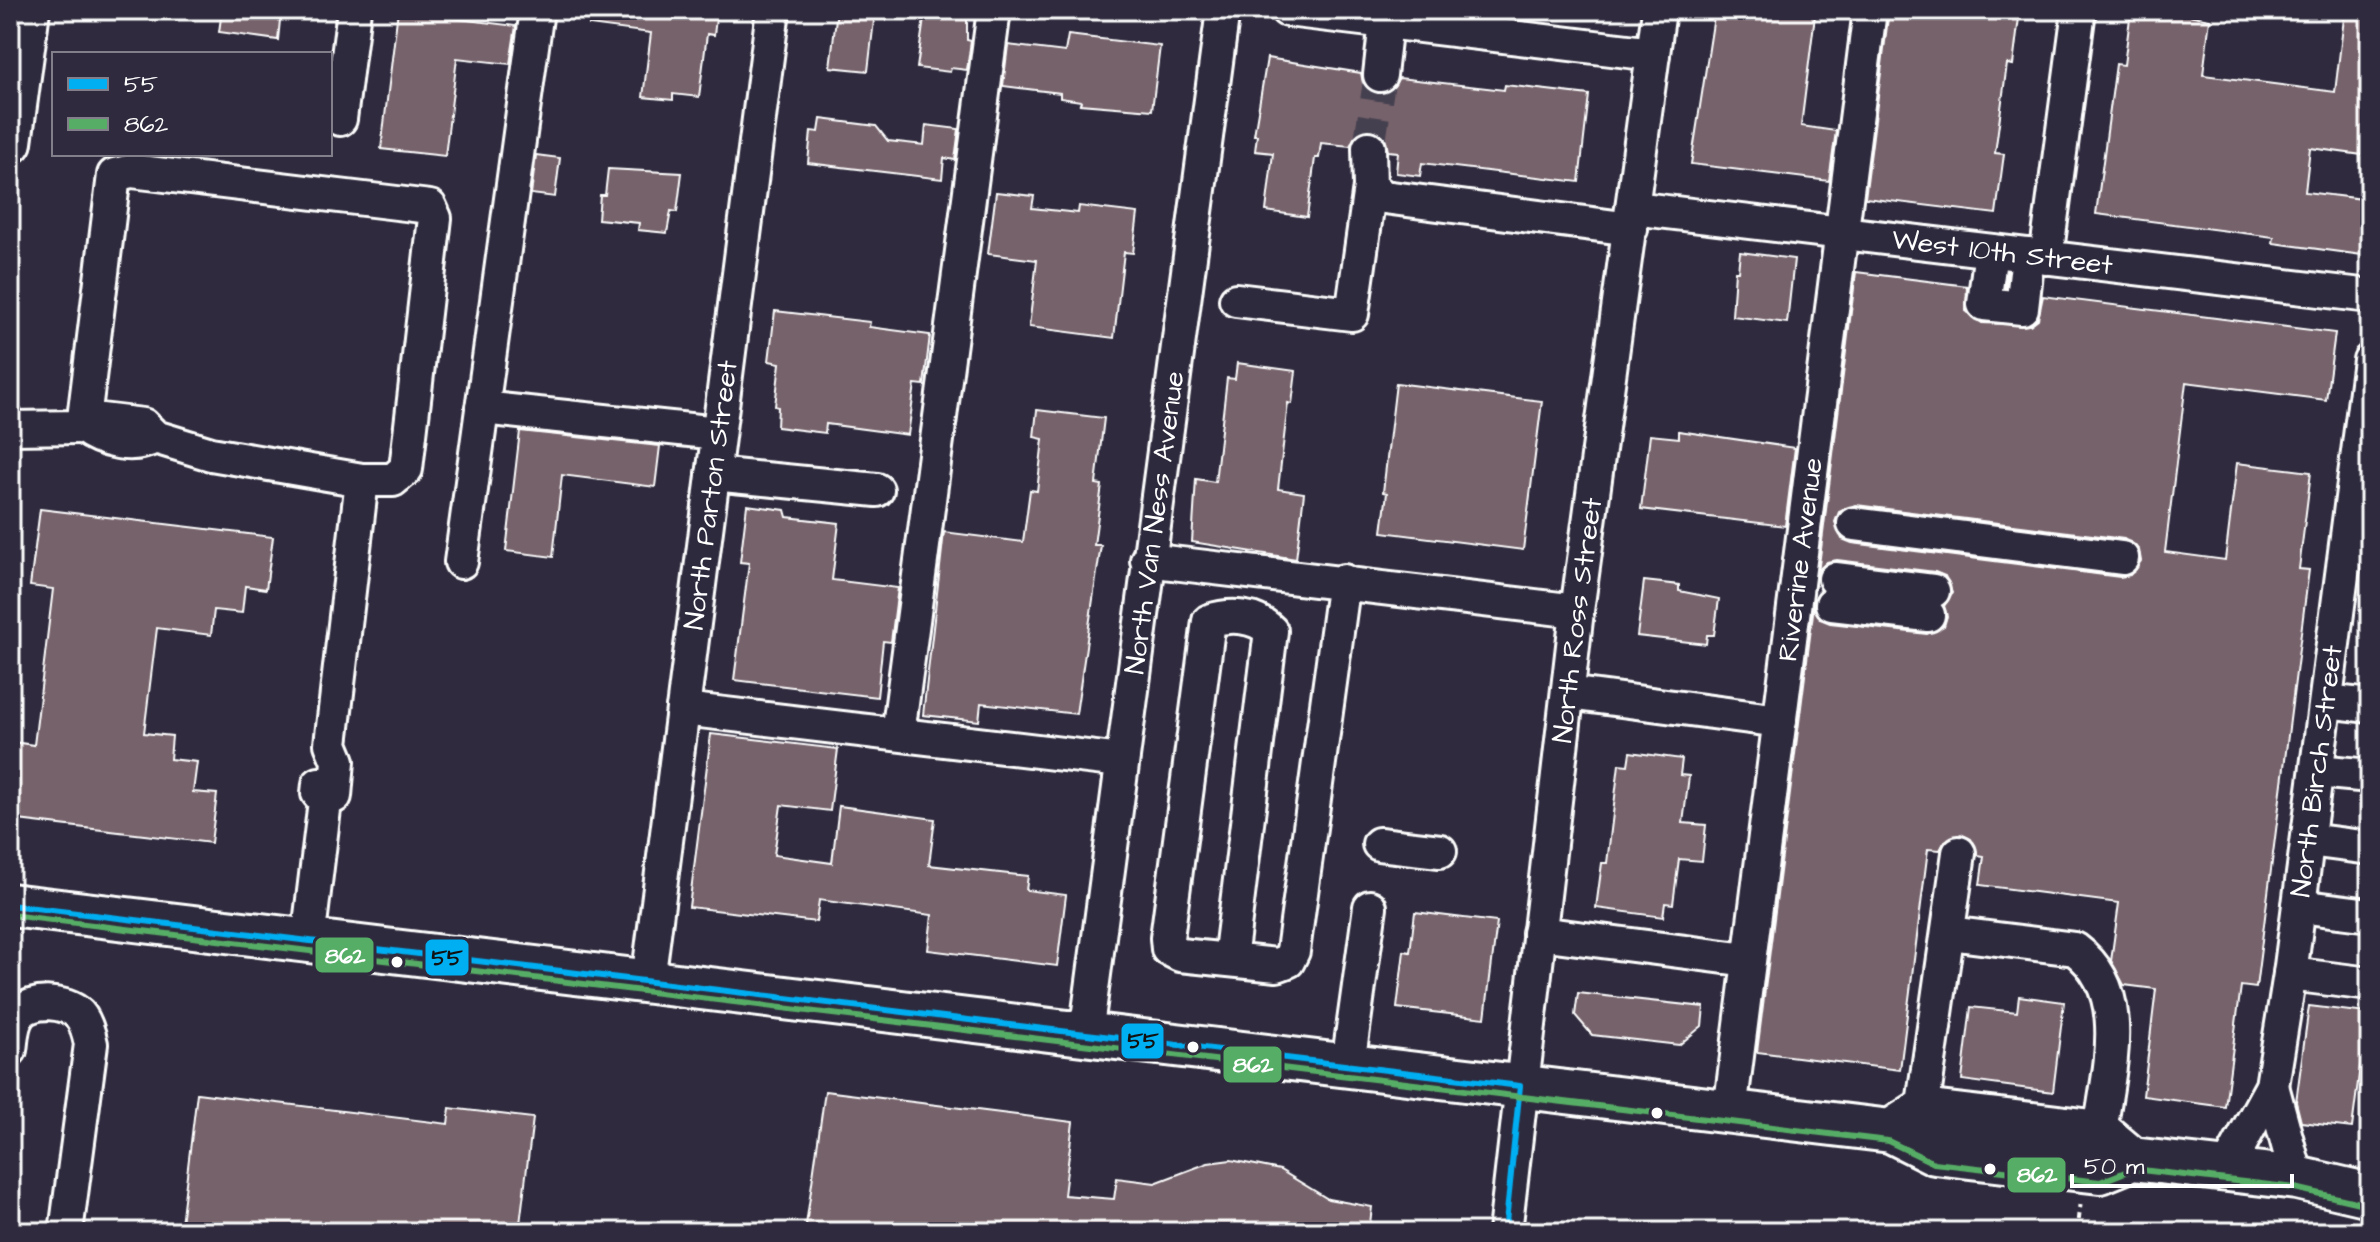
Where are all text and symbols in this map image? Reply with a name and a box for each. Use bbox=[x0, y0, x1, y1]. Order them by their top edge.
legend bbox=[52, 52, 332, 156]
text: 55 bbox=[124, 68, 158, 102]
text: 862 bbox=[124, 108, 169, 142]
street label: West 10th Street bbox=[1890, 220, 2116, 285]
street label: North Parton Street bbox=[674, 357, 747, 632]
street label: North Van Ness Avenue bbox=[1115, 369, 1194, 676]
street label: Riverine Avenue bbox=[1768, 455, 1832, 664]
street label: North Ross Street bbox=[1542, 495, 1612, 745]
street label: North Birch Street bbox=[2281, 642, 2352, 899]
line badge: 862 bbox=[314, 936, 375, 974]
line badge: 55 bbox=[424, 938, 470, 977]
text: 862 bbox=[325, 941, 366, 972]
text: 55 bbox=[431, 943, 463, 974]
unlabelled marker bbox=[389, 954, 405, 970]
line badge: 55 bbox=[1120, 1022, 1165, 1060]
text: 55 bbox=[1127, 1026, 1159, 1057]
unlabelled marker bbox=[1185, 1039, 1201, 1055]
line badge: 862 bbox=[1222, 1045, 1283, 1084]
text: 862 bbox=[1233, 1050, 1274, 1081]
unlabelled marker bbox=[1649, 1105, 1665, 1121]
scale bar bbox=[2072, 1138, 2292, 1188]
text: 50 m bbox=[2084, 1150, 2145, 1184]
line badge: 862 bbox=[2006, 1156, 2067, 1194]
text: 862 bbox=[2017, 1160, 2058, 1191]
unlabelled marker bbox=[1982, 1161, 1998, 1177]

